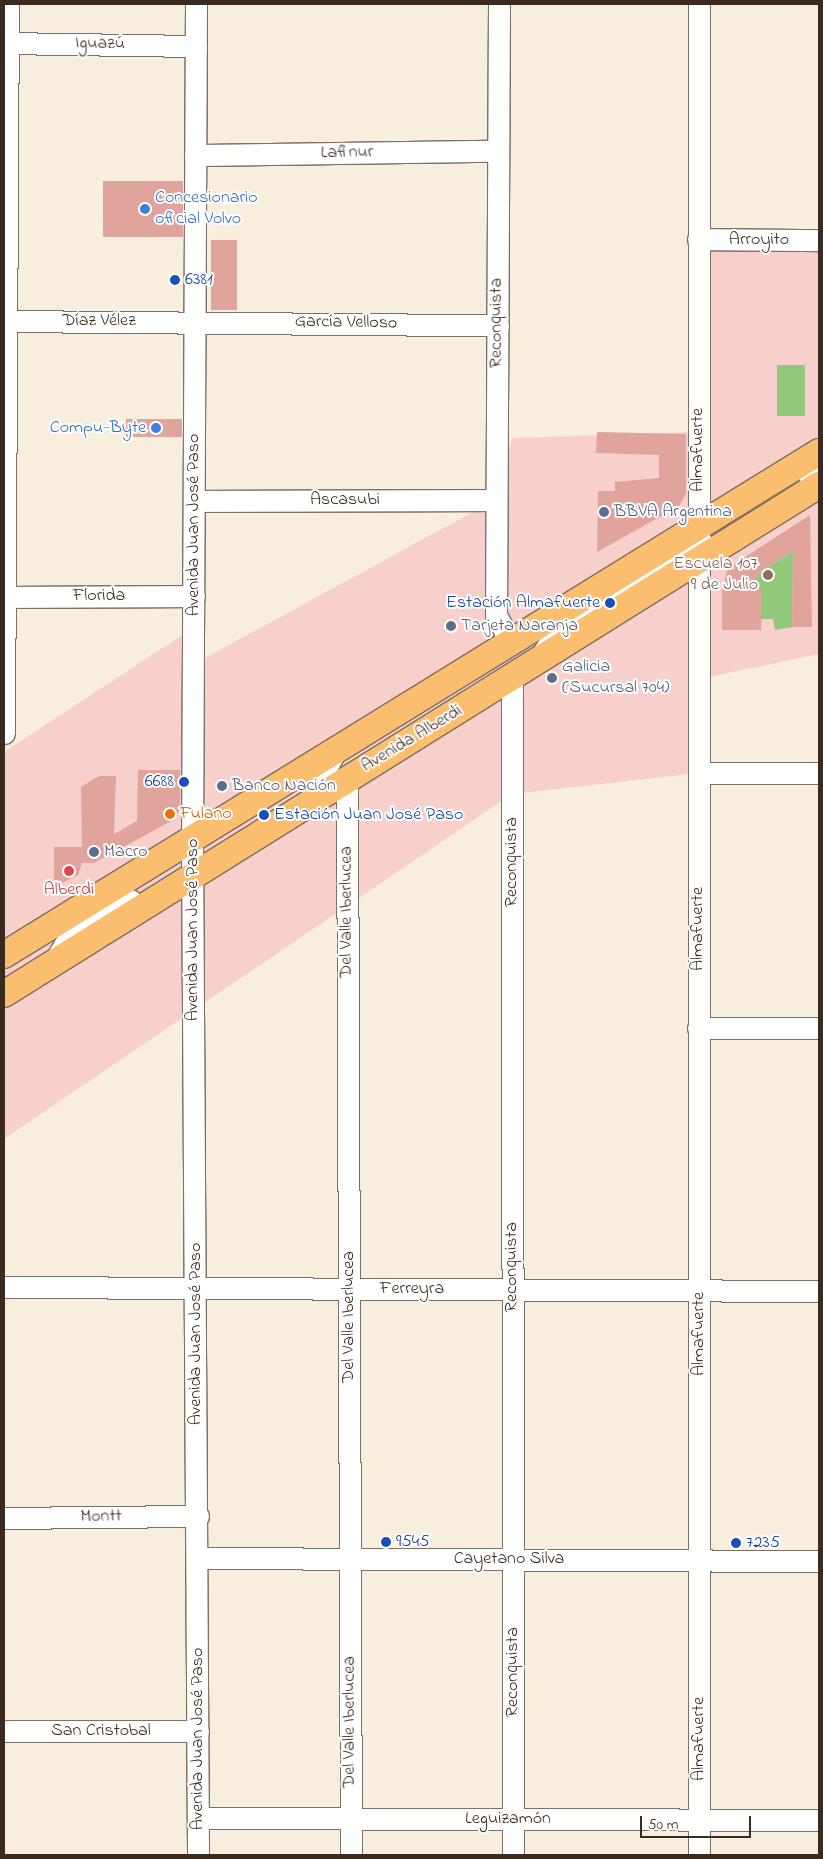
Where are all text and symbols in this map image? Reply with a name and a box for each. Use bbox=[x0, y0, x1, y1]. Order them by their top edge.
street label: Iguazú bbox=[75, 33, 125, 55]
street label: Lafinur bbox=[320, 142, 374, 164]
place label: Concesionario oficial Volvo bbox=[155, 188, 258, 230]
marker: Concesionario oficial Volvo bbox=[139, 203, 151, 215]
street label: Arroyito bbox=[729, 229, 789, 251]
place label: 6381 bbox=[185, 269, 213, 291]
marker: 6381 bbox=[169, 274, 181, 286]
street label: Reconquista bbox=[486, 278, 508, 368]
street label: Díaz Vélez bbox=[62, 310, 136, 332]
street label: García Velloso bbox=[295, 311, 397, 335]
street label: Almafuerte bbox=[687, 408, 709, 492]
place label: Compu-Byte bbox=[50, 417, 146, 439]
marker: Compu-Byte bbox=[150, 422, 162, 434]
street label: Avenida Juan José Paso bbox=[183, 434, 205, 616]
street label: Ascasubi bbox=[310, 489, 380, 511]
place label: BBVA Argentina bbox=[614, 501, 732, 523]
marker: BBVA Argentina bbox=[598, 506, 610, 518]
place label: Escuela 107 9 de Julio bbox=[673, 554, 758, 596]
marker: Escuela 107 9 de Julio bbox=[762, 569, 774, 581]
street label: Florida bbox=[73, 585, 125, 607]
place label: Estación Almafuerte bbox=[446, 592, 600, 614]
marker: Estación Almafuerte bbox=[604, 597, 616, 609]
place label: Tarjeta Naranja bbox=[461, 615, 578, 637]
marker: Tarjeta Naranja bbox=[445, 620, 457, 632]
place label: Galicia (Sucursal 704) bbox=[562, 657, 669, 700]
marker: Galicia (Sucursal 704) bbox=[546, 672, 558, 684]
street label: Avenida Alberdi bbox=[358, 700, 466, 778]
place label: 6688 bbox=[145, 771, 174, 793]
place label: Banco Nación bbox=[232, 775, 336, 797]
marker: 6688 bbox=[178, 776, 190, 788]
marker: Banco Nación bbox=[216, 780, 228, 792]
place label: Fulano bbox=[180, 803, 232, 825]
place label: Estación Juan José Paso bbox=[274, 804, 463, 826]
marker: Fulano bbox=[164, 808, 176, 820]
marker: Estación Juan José Paso bbox=[258, 809, 270, 821]
street label: Reconquista bbox=[501, 817, 523, 907]
street label: Avenida Juan José Paso bbox=[182, 839, 204, 1021]
place label: Macro bbox=[104, 841, 148, 863]
marker: Macro bbox=[88, 846, 100, 858]
street label: Del Valle Iberlucea bbox=[336, 846, 358, 978]
marker: Alberdi bbox=[63, 865, 75, 877]
place label: Alberdi bbox=[44, 879, 94, 901]
street label: Almafuerte bbox=[687, 887, 709, 971]
street label: Reconquista bbox=[501, 1222, 523, 1312]
street label: Avenida Juan José Paso bbox=[185, 1243, 207, 1425]
street label: Del Valle Iberlucea bbox=[338, 1251, 360, 1383]
street label: Ferreyra bbox=[380, 1278, 444, 1300]
street label: Almafuerte bbox=[688, 1292, 710, 1376]
street label: Montt bbox=[80, 1506, 122, 1528]
place label: 9545 bbox=[396, 1531, 429, 1553]
place label: 7235 bbox=[746, 1532, 780, 1554]
marker: 9545 bbox=[380, 1536, 392, 1548]
marker: 7235 bbox=[730, 1537, 742, 1549]
street label: Cayetano Silva bbox=[454, 1548, 564, 1570]
street label: Reconquista bbox=[502, 1627, 524, 1717]
street label: Avenida Juan José Paso bbox=[187, 1648, 209, 1830]
street label: Del Valle Iberlucea bbox=[339, 1656, 361, 1788]
street label: Almafuerte bbox=[688, 1697, 710, 1781]
street label: San Cristobal bbox=[51, 1720, 151, 1742]
scale bar bbox=[643, 1806, 754, 1838]
street label: Leguizamón bbox=[465, 1808, 551, 1830]
text: 50 m bbox=[648, 1814, 678, 1836]

